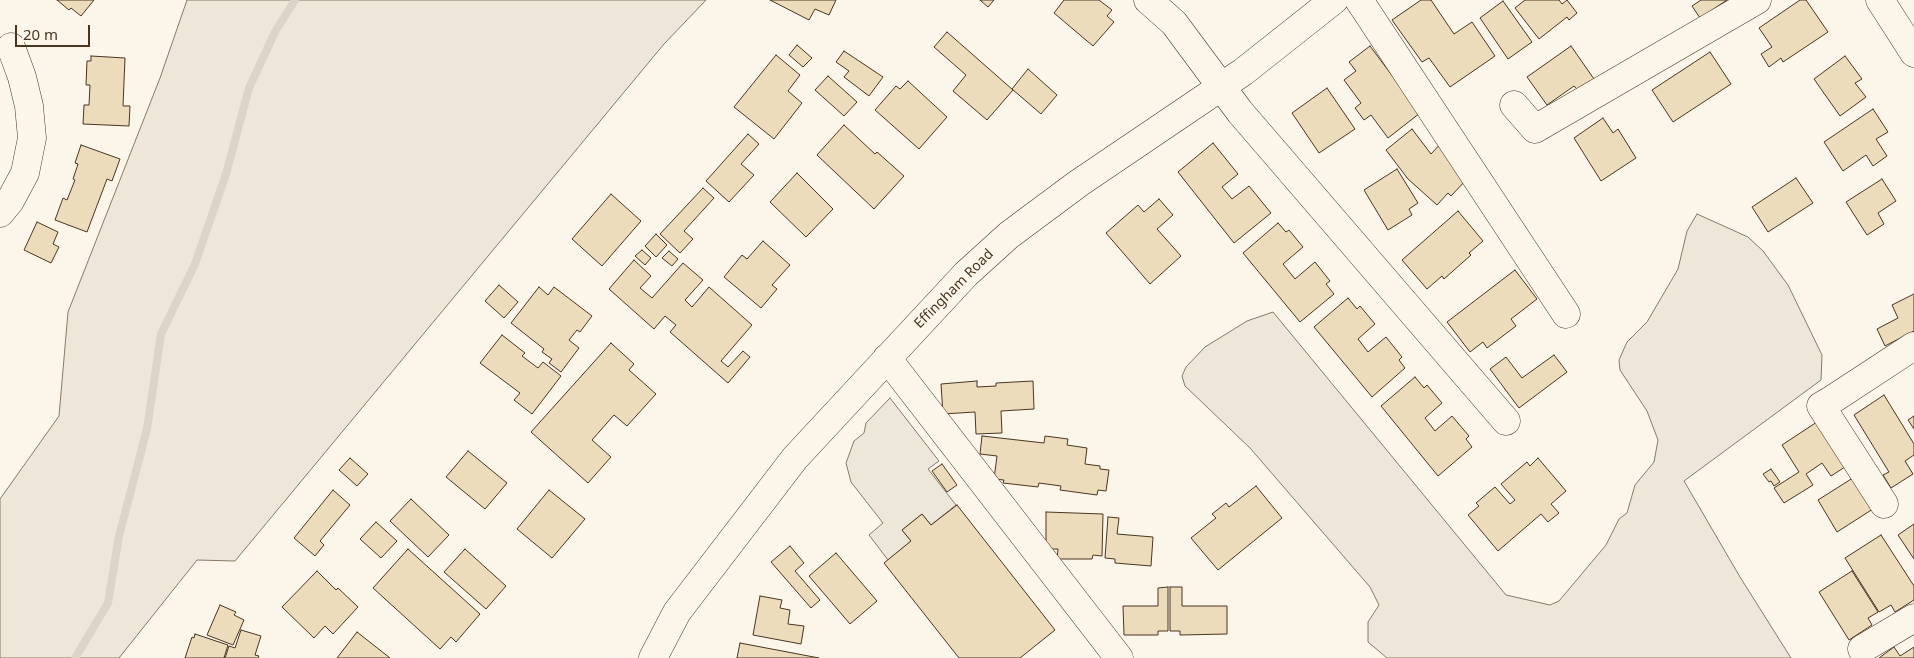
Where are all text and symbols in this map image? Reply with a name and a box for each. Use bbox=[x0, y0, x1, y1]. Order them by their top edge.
scale bar bbox=[18, 15, 92, 47]
text: 20 m bbox=[23, 24, 58, 44]
street label: Effingham Road bbox=[911, 246, 997, 332]

